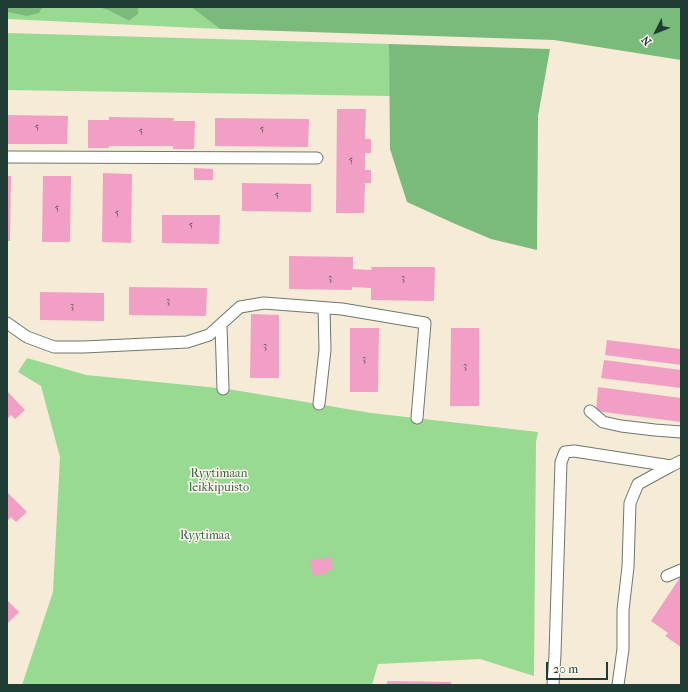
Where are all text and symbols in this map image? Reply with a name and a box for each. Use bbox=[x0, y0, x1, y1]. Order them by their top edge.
north arrow bbox=[636, 12, 676, 52]
text: N bbox=[639, 33, 654, 48]
house number: 5 bbox=[35, 122, 39, 134]
house number: 5 bbox=[260, 124, 264, 136]
house number: 5 bbox=[139, 126, 143, 138]
house number: 5 bbox=[349, 155, 353, 167]
house number: 5 bbox=[275, 190, 279, 202]
house number: 5 bbox=[55, 203, 59, 215]
house number: 5 bbox=[115, 208, 119, 220]
house number: 5 bbox=[189, 220, 193, 232]
house number: 3 bbox=[328, 273, 332, 285]
house number: 3 bbox=[401, 273, 405, 285]
house number: 3 bbox=[166, 296, 170, 308]
house number: 3 bbox=[70, 301, 74, 313]
house number: 3 bbox=[263, 341, 267, 353]
house number: 3 bbox=[362, 354, 366, 366]
house number: 3 bbox=[463, 361, 467, 373]
park label: Ryytimaan leikkipuisto bbox=[189, 467, 249, 495]
park label: Ryytimaa bbox=[180, 529, 230, 543]
scale bar bbox=[548, 654, 610, 680]
text: 20 m bbox=[553, 662, 578, 676]

